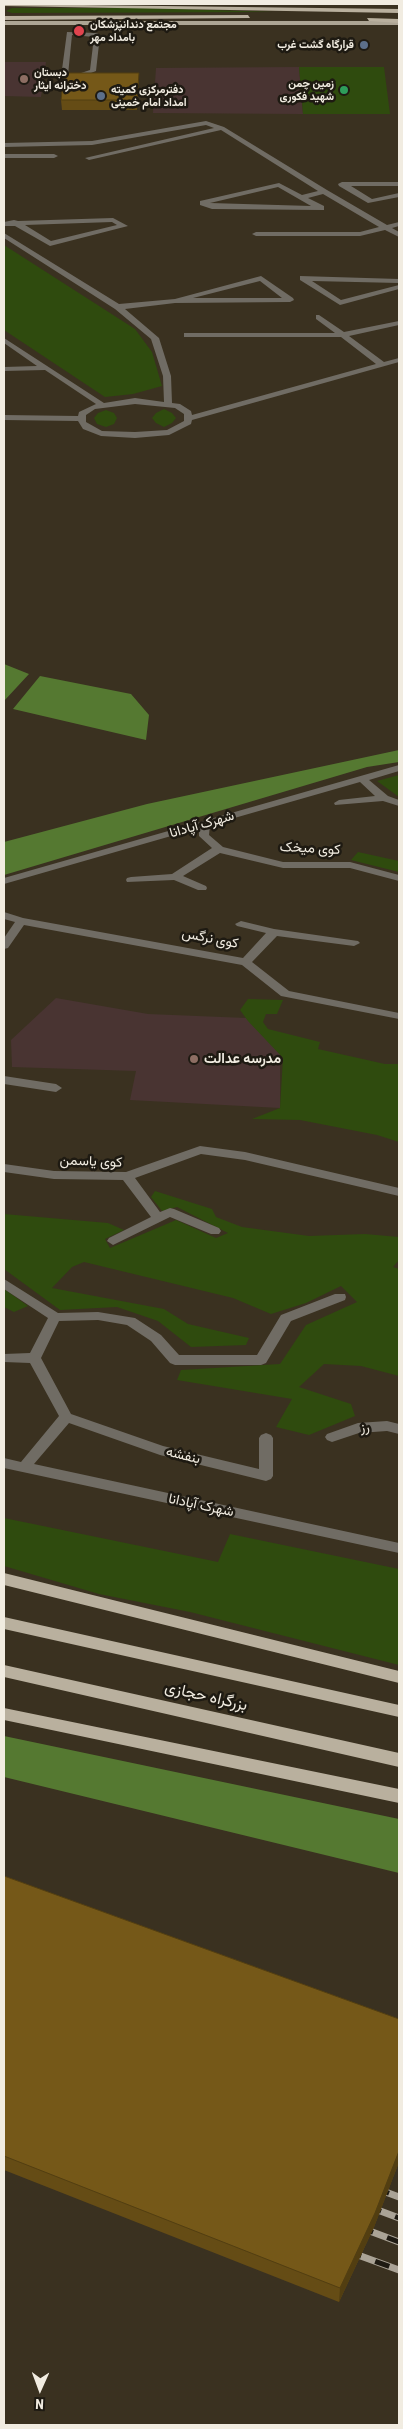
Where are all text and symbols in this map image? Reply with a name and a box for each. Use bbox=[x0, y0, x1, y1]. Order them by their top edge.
place label: مجتمع دندانپزشکان بامداد مهر bbox=[90, 18, 177, 44]
marker: مجتمع دندانپزشکان بامداد مهر bbox=[72, 24, 86, 38]
place label: قرارگاه گشت غرب bbox=[277, 38, 354, 52]
marker: قرارگاه گشت غرب bbox=[358, 39, 370, 51]
place label: دبستان دخترانه ایثار bbox=[34, 66, 87, 92]
marker: دبستان دخترانه ایثار bbox=[18, 73, 30, 85]
place label: زمین چمن شهید فکوری bbox=[280, 77, 334, 103]
place label: دفترمرکزی کمیته امداد امام خمینی bbox=[111, 83, 187, 109]
marker: زمین چمن شهید فکوری bbox=[338, 84, 350, 96]
marker: دفترمرکزی کمیته امداد امام خمینی bbox=[95, 90, 107, 102]
street label: شهرک آپادانا bbox=[168, 808, 236, 842]
street label: کوی میخک bbox=[279, 839, 341, 859]
street label: کوی نرگس bbox=[180, 925, 240, 953]
place label: مدرسه عدالت bbox=[204, 1051, 281, 1067]
marker: مدرسه عدالت bbox=[188, 1053, 200, 1065]
street label: کوی یاسمن bbox=[59, 1153, 123, 1171]
street label: رز bbox=[359, 1419, 371, 1437]
street label: بنفشه bbox=[164, 1444, 202, 1468]
street label: شهرک آپادانا bbox=[167, 1491, 235, 1521]
street label: بزرگراه حجازی bbox=[163, 1678, 249, 1716]
north arrow bbox=[15, 2364, 65, 2414]
text: N bbox=[35, 2396, 44, 2412]

